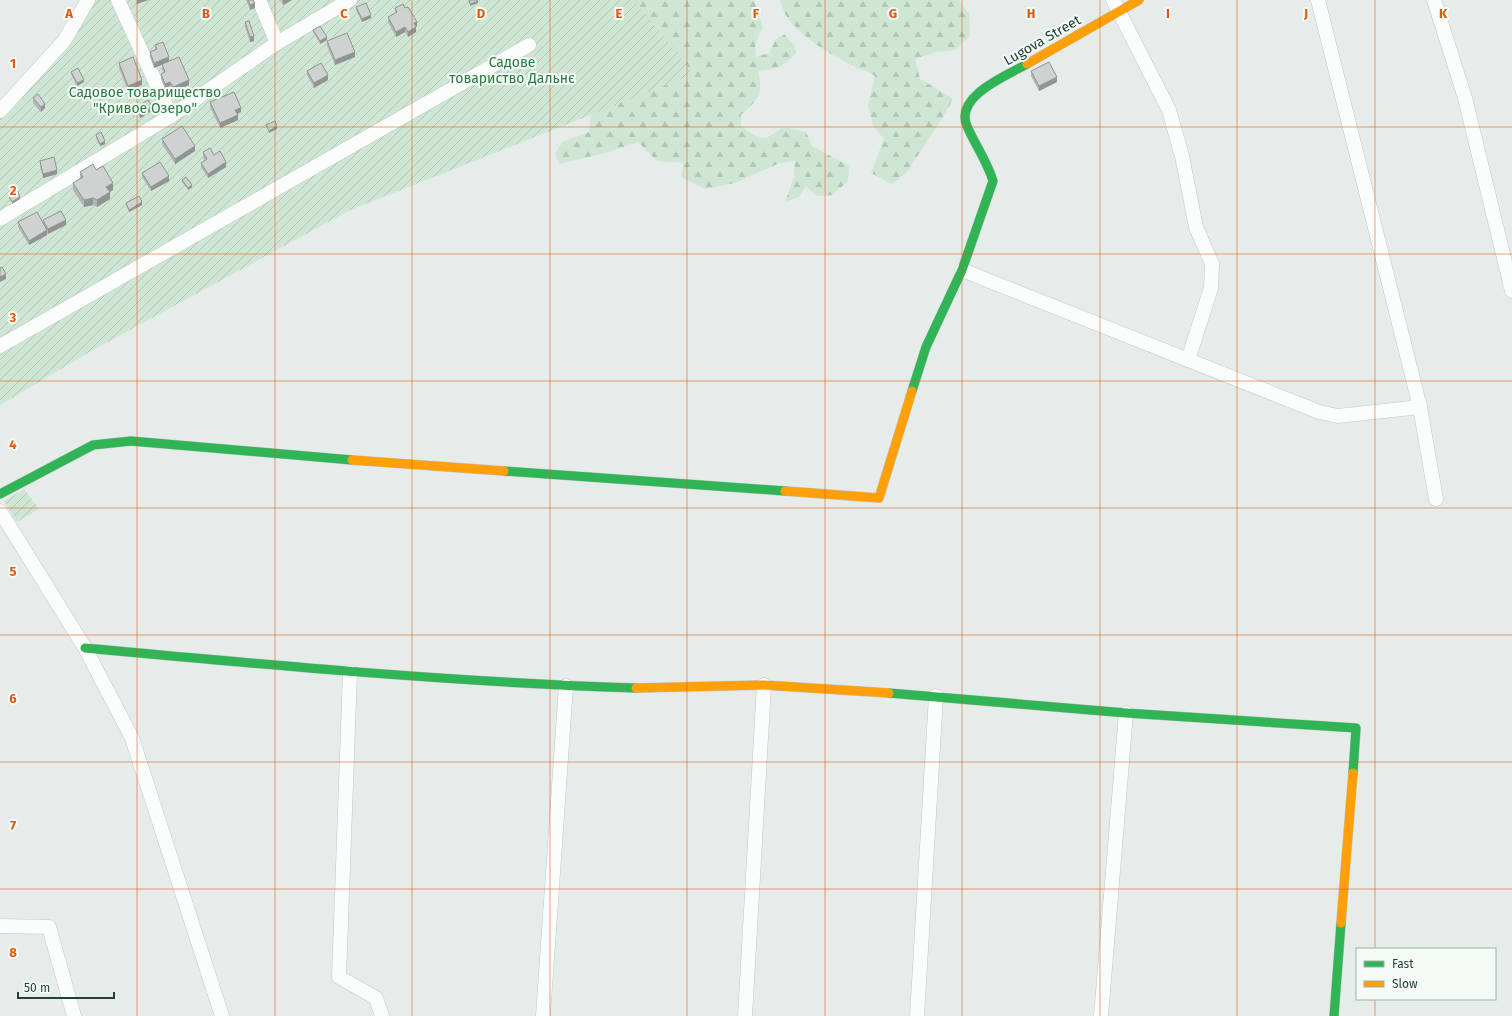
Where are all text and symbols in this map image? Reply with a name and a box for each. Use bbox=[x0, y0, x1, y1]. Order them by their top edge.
text: A bbox=[64, 6, 73, 21]
text: B bbox=[202, 6, 210, 21]
text: C bbox=[340, 6, 348, 21]
text: D bbox=[477, 6, 486, 21]
text: E bbox=[616, 6, 623, 21]
text: F bbox=[753, 6, 760, 21]
text: G bbox=[889, 6, 897, 21]
text: H bbox=[1027, 6, 1035, 21]
text: I bbox=[1166, 6, 1170, 21]
text: J bbox=[1303, 6, 1308, 21]
text: K bbox=[1439, 6, 1448, 21]
street label: Lugova Street bbox=[1001, 11, 1085, 69]
park label: Садове товариство Дальнє bbox=[449, 54, 575, 87]
text: 1 bbox=[10, 56, 16, 71]
park label: Садовое товарищество "Кривое Озеро" bbox=[69, 84, 221, 117]
text: 2 bbox=[10, 183, 17, 198]
text: 3 bbox=[9, 310, 17, 325]
text: 4 bbox=[9, 437, 17, 452]
text: 5 bbox=[10, 564, 17, 579]
text: 6 bbox=[9, 691, 17, 706]
text: 7 bbox=[10, 818, 16, 833]
text: 8 bbox=[9, 945, 17, 960]
legend bbox=[1356, 948, 1496, 1000]
text: Fast bbox=[1392, 957, 1414, 971]
scale bar bbox=[18, 974, 114, 1000]
text: Slow bbox=[1392, 977, 1418, 991]
text: 50 m bbox=[24, 981, 50, 995]

